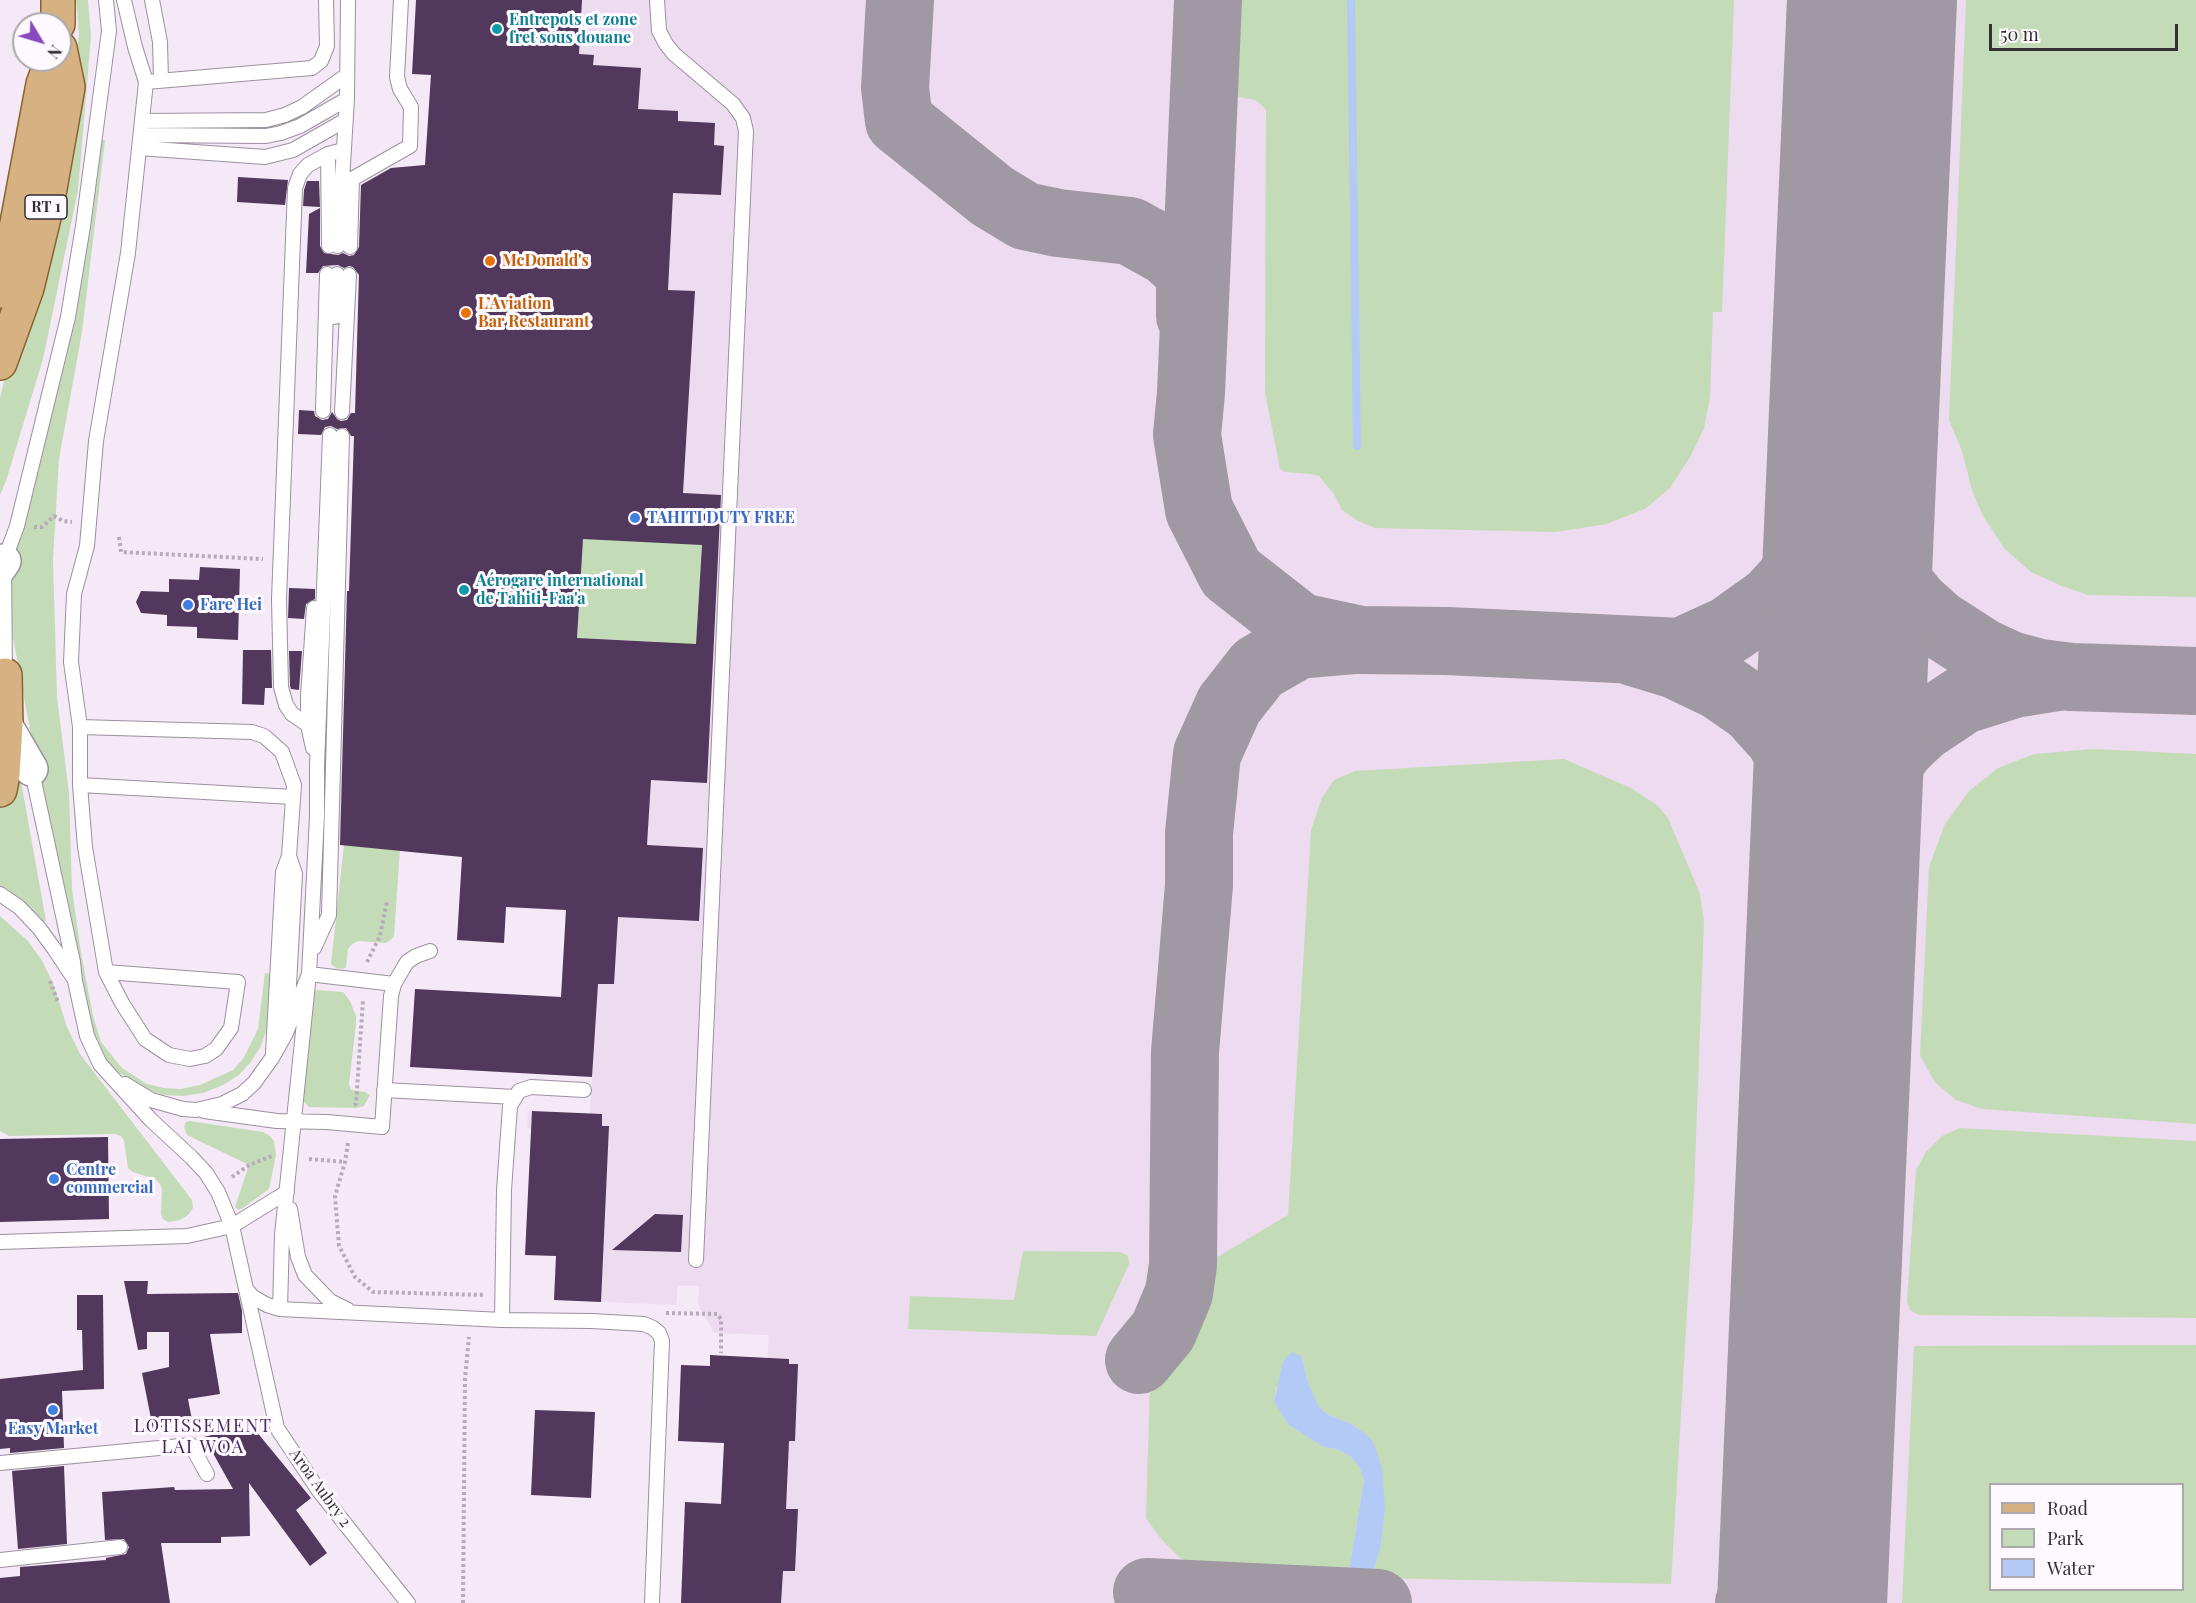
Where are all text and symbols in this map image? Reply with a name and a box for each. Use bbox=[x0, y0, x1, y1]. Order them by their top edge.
place label: Entrepots et zone fret sous douane bbox=[509, 10, 637, 48]
north arrow bbox=[12, 12, 72, 72]
scale bar bbox=[1992, 12, 2181, 50]
marker: Entrepots et zone fret sous douane bbox=[490, 22, 504, 36]
text: 50 m bbox=[2000, 22, 2039, 46]
text: N bbox=[43, 41, 67, 63]
road number: RT 1 bbox=[25, 195, 67, 219]
place label: McDonald's bbox=[502, 251, 589, 271]
marker: McDonald's bbox=[483, 254, 497, 268]
place label: L’Aviation Bar Restaurant bbox=[478, 294, 590, 332]
marker: L’Aviation Bar Restaurant bbox=[459, 306, 473, 320]
place label: TAHITI DUTY FREE bbox=[647, 508, 795, 528]
marker: TAHITI DUTY FREE bbox=[628, 511, 642, 525]
place label: Aérogare international de Tahiti-Faa'a bbox=[476, 571, 644, 609]
marker: Aérogare international de Tahiti-Faa'a bbox=[457, 583, 471, 597]
place label: Fare Hei bbox=[200, 595, 262, 615]
marker: Fare Hei bbox=[181, 598, 195, 612]
place label: Centre commercial bbox=[66, 1160, 153, 1198]
marker: Centre commercial bbox=[47, 1172, 61, 1186]
marker: Easy Market bbox=[46, 1403, 60, 1417]
district label: LOTISSEMENT LAI WOA bbox=[134, 1415, 272, 1458]
place label: Easy Market bbox=[8, 1419, 98, 1439]
street label: Aroa Aubry 2 bbox=[285, 1445, 355, 1531]
legend bbox=[1989, 1483, 2184, 1591]
text: Road bbox=[2047, 1496, 2088, 1520]
text: Park bbox=[2047, 1526, 2084, 1550]
text: Water bbox=[2047, 1556, 2095, 1580]

